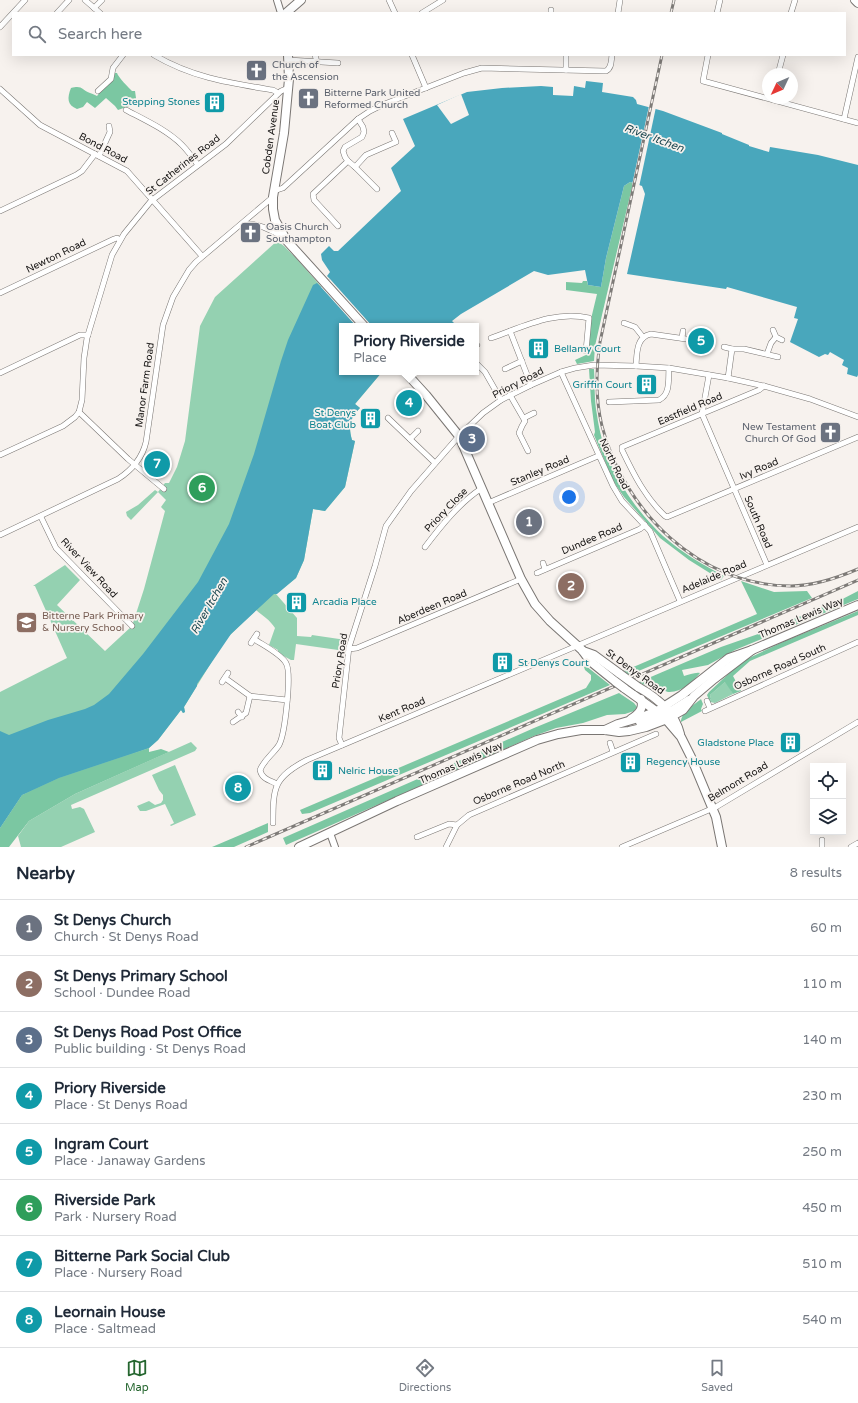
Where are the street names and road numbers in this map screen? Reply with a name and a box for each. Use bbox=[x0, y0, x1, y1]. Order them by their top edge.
street label: Cobden Avenue bbox=[260, 98, 282, 175]
street label: Bond Road bbox=[77, 130, 129, 166]
street label: St Catherines Road bbox=[143, 132, 223, 198]
street label: Newton Road bbox=[24, 236, 88, 276]
street label: Manor Farm Road bbox=[133, 342, 157, 428]
street label: Priory Road bbox=[490, 365, 546, 401]
street label: Eastfield Road bbox=[656, 390, 724, 428]
street label: North Road bbox=[596, 436, 632, 492]
street label: Stanley Road bbox=[509, 453, 571, 489]
street label: Ivy Road bbox=[738, 455, 780, 483]
street label: Priory Close bbox=[422, 485, 470, 535]
street label: South Road bbox=[742, 494, 774, 550]
street label: Dundee Road bbox=[560, 521, 624, 557]
street label: River View Road bbox=[58, 536, 120, 600]
street label: Adelaide Road bbox=[680, 558, 748, 596]
street label: Aberdeen Road bbox=[395, 587, 469, 627]
street label: Thomas Lewis Way bbox=[757, 595, 845, 641]
street label: Priory Road bbox=[330, 632, 350, 690]
street label: Osborne Road South bbox=[732, 641, 828, 693]
street label: St Denys Road bbox=[603, 647, 667, 697]
street label: Kent Road bbox=[377, 695, 427, 725]
street label: Thomas Lewis Way bbox=[417, 739, 505, 787]
street label: Osborne Road North bbox=[471, 758, 567, 808]
street label: Belmont Road bbox=[706, 759, 770, 805]

